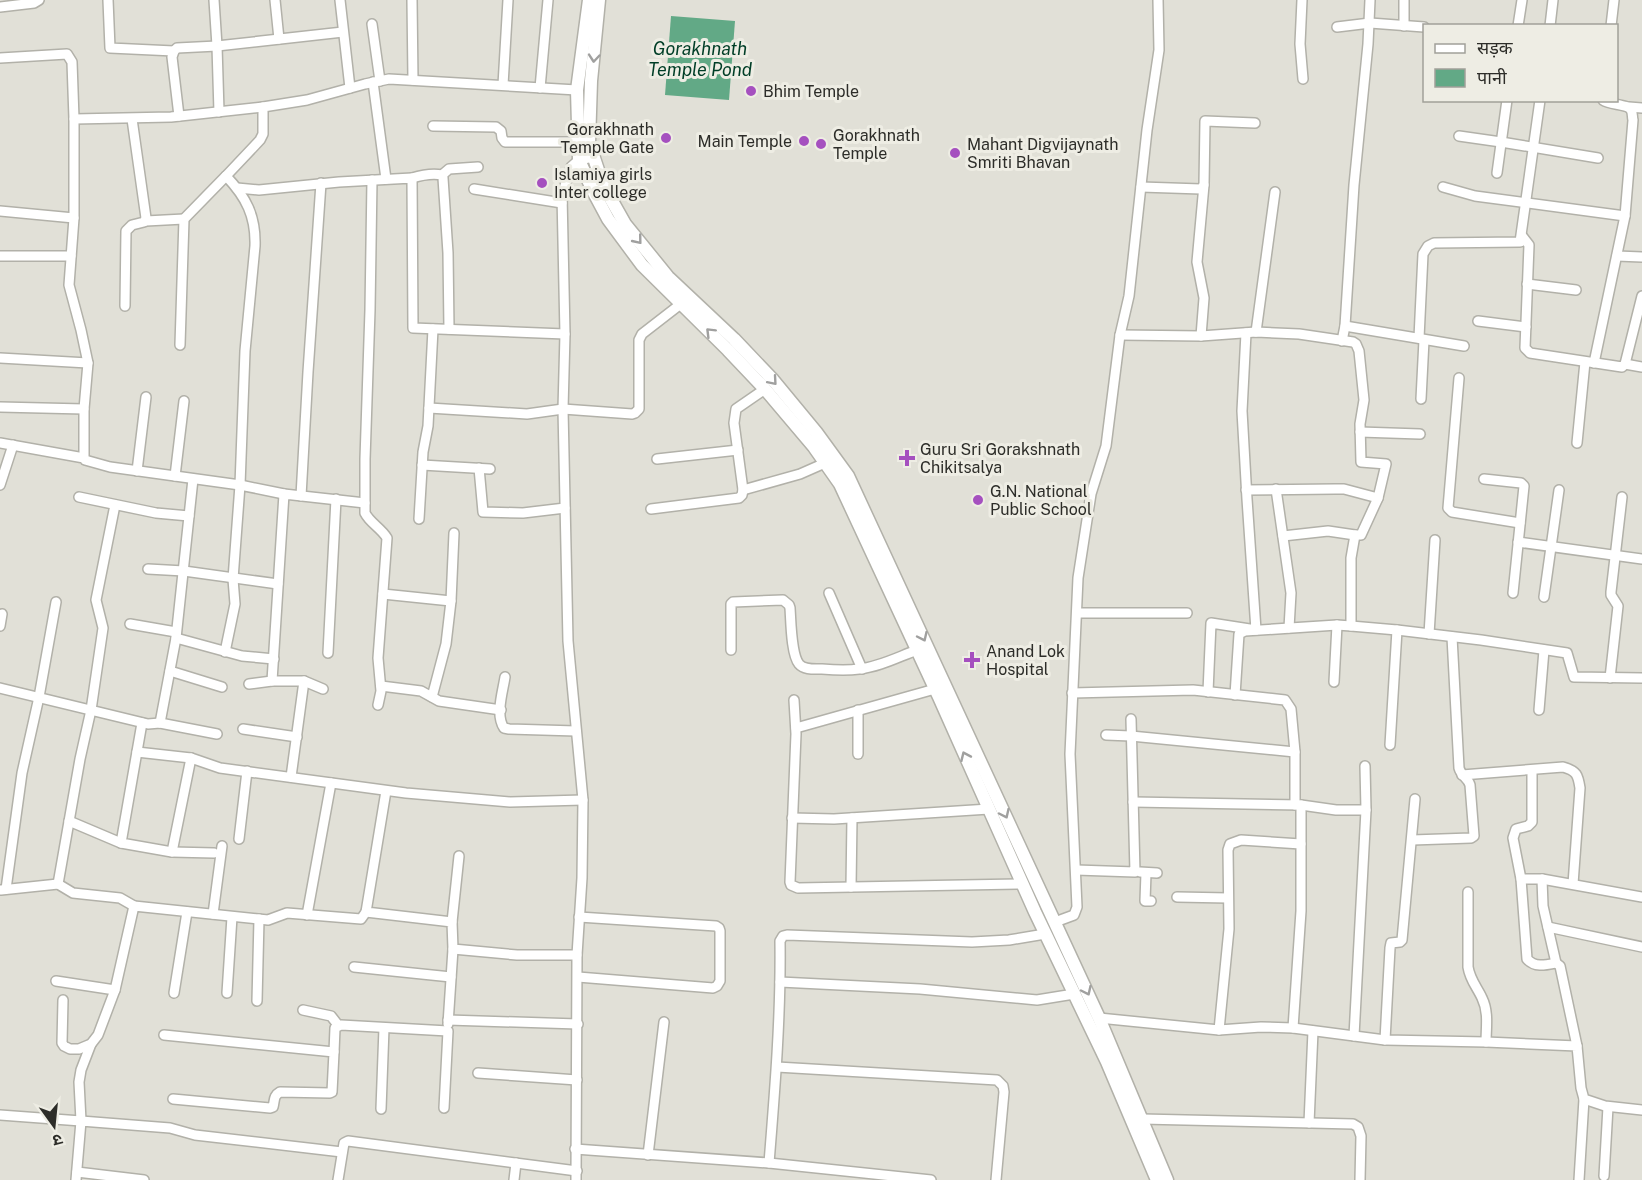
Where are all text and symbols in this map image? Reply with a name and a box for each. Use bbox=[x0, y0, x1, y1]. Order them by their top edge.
legend bbox=[1423, 24, 1618, 102]
text: सड़क bbox=[1477, 37, 1514, 58]
water label: Gorakhnath Temple Pond bbox=[648, 38, 753, 80]
one-way arrow bbox=[588, 54, 601, 63]
text: पानी bbox=[1477, 67, 1507, 88]
place label: Bhim Temple bbox=[763, 82, 859, 101]
marker: Bhim Temple bbox=[744, 84, 758, 98]
place label: Gorakhnath Temple Gate bbox=[561, 120, 654, 157]
place label: Gorakhnath Temple bbox=[833, 126, 920, 163]
marker: Gorakhnath Temple Gate bbox=[659, 131, 673, 145]
place label: Main Temple bbox=[698, 132, 792, 151]
marker: Main Temple bbox=[797, 134, 811, 148]
place label: Mahant Digvijaynath Smriti Bhavan bbox=[967, 135, 1119, 172]
marker: Gorakhnath Temple bbox=[814, 137, 828, 151]
marker: Mahant Digvijaynath Smriti Bhavan bbox=[948, 146, 962, 160]
place label: Islamiya girls Inter college bbox=[554, 165, 652, 202]
marker: Islamiya girls Inter college bbox=[535, 176, 549, 190]
one-way arrow bbox=[631, 233, 642, 244]
one-way arrow bbox=[707, 328, 718, 339]
one-way arrow bbox=[766, 374, 777, 385]
place label: Guru Sri Gorakshnath Chikitsalya bbox=[920, 440, 1080, 477]
marker: Guru Sri Gorakshnath Chikitsalya bbox=[898, 449, 916, 467]
place label: G.N. National Public School bbox=[990, 482, 1092, 519]
marker: G.N. National Public School bbox=[971, 493, 985, 507]
one-way arrow bbox=[915, 630, 927, 641]
place label: Anand Lok Hospital bbox=[986, 642, 1065, 679]
marker: Anand Lok Hospital bbox=[963, 651, 981, 669]
one-way arrow bbox=[960, 751, 972, 762]
one-way arrow bbox=[998, 807, 1010, 818]
one-way arrow bbox=[1079, 984, 1091, 995]
north arrow bbox=[24, 1096, 84, 1156]
text: उ bbox=[50, 1130, 65, 1151]

